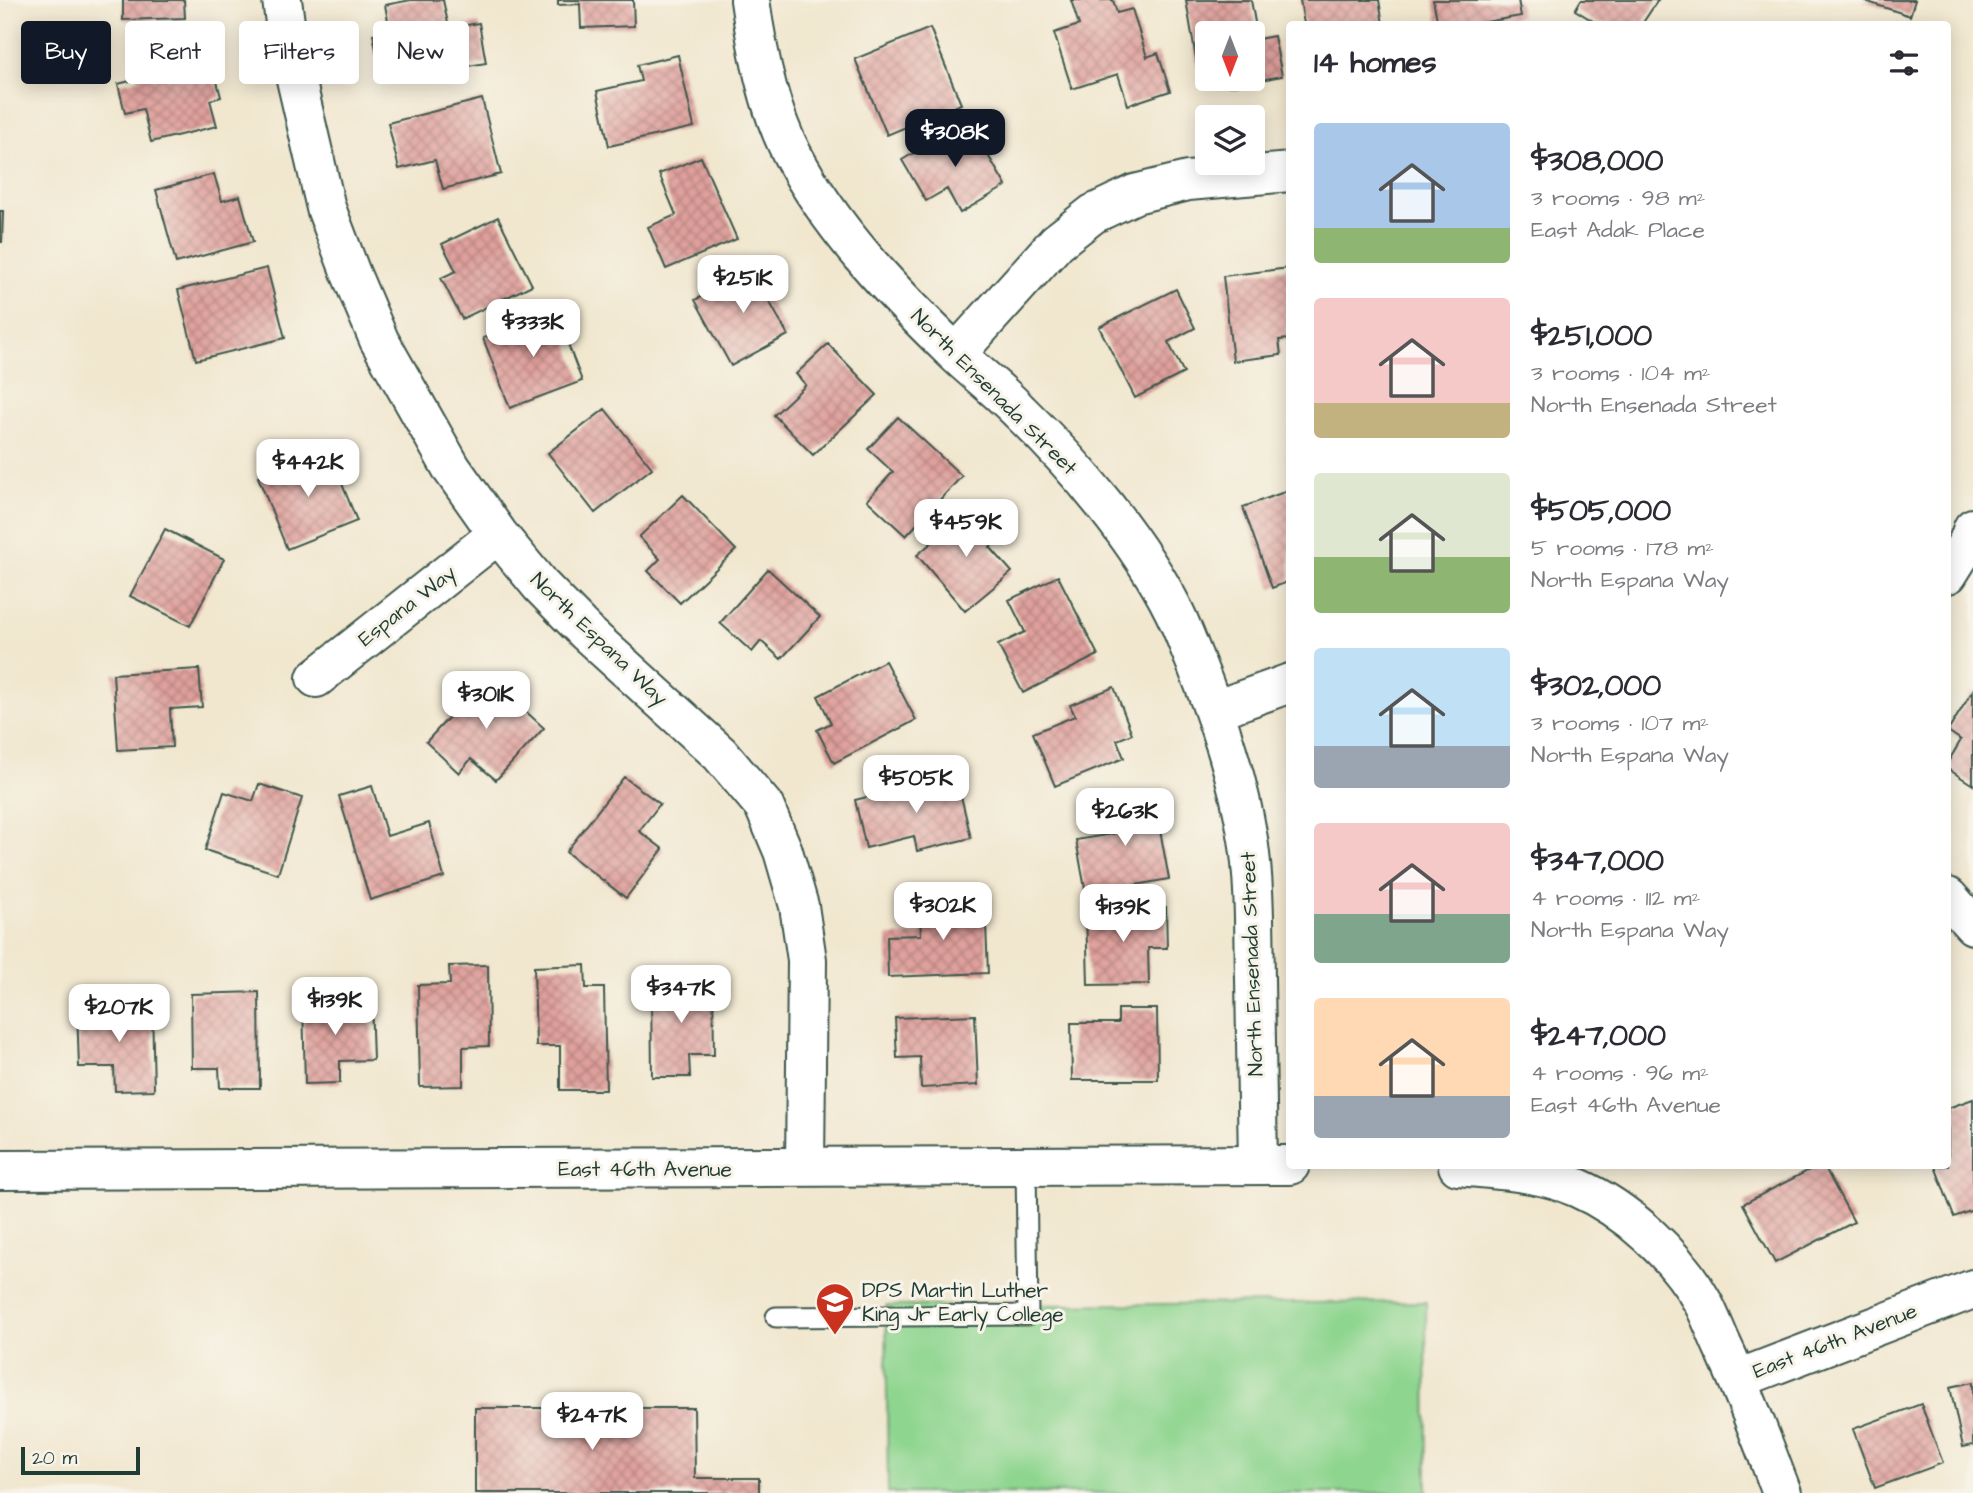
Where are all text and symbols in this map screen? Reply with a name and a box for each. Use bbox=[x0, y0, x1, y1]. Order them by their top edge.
chip: Buy bbox=[21, 21, 111, 84]
chip: Rent bbox=[125, 21, 225, 84]
chip: Filters bbox=[239, 21, 359, 84]
chip: New bbox=[373, 21, 469, 84]
north arrow bbox=[1195, 21, 1265, 91]
map controls bbox=[1195, 21, 1265, 175]
text: 14 homes bbox=[1314, 42, 1437, 84]
icon: filters bbox=[1885, 44, 1923, 82]
button: layers bbox=[1195, 105, 1265, 175]
pin: $308K bbox=[906, 110, 1004, 169]
text: $308K bbox=[921, 116, 989, 148]
text: $308,000 bbox=[1531, 140, 1663, 182]
icon: home bbox=[1370, 151, 1454, 235]
text: 3 rooms · 98 m² bbox=[1531, 182, 1705, 214]
text: East Adak Place bbox=[1531, 214, 1705, 246]
pin: $251K bbox=[694, 256, 792, 315]
text: $251K bbox=[713, 262, 773, 294]
pin: $333K bbox=[484, 300, 582, 359]
street label: North Ensenada Street bbox=[904, 302, 1084, 482]
text: $333K bbox=[502, 306, 564, 338]
text: $251,000 bbox=[1531, 315, 1652, 357]
icon: home bbox=[1370, 326, 1454, 410]
text: 3 rooms · 104 m² bbox=[1531, 357, 1710, 389]
text: North Ensenada Street bbox=[1531, 389, 1777, 421]
pin: $442K bbox=[259, 440, 357, 499]
text: $442K bbox=[272, 446, 344, 478]
text: $505,000 bbox=[1531, 490, 1671, 532]
pin: $459K bbox=[917, 500, 1015, 559]
icon: home bbox=[1370, 501, 1454, 585]
text: $459K bbox=[930, 506, 1002, 538]
text: 5 rooms · 178 m² bbox=[1531, 532, 1714, 564]
street label: Espana Way bbox=[352, 558, 464, 655]
text: North Espana Way bbox=[1531, 564, 1729, 596]
street label: North Espana Way bbox=[523, 566, 674, 714]
text: $302,000 bbox=[1531, 665, 1661, 707]
pin: $301K bbox=[437, 672, 535, 731]
icon: home bbox=[1370, 676, 1454, 760]
text: $301K bbox=[458, 678, 514, 710]
text: 3 rooms · 107 m² bbox=[1531, 707, 1709, 739]
text: North Espana Way bbox=[1531, 739, 1729, 771]
pin: $505K bbox=[867, 756, 965, 815]
text: $505K bbox=[879, 762, 953, 794]
pin: $263K bbox=[1076, 788, 1174, 848]
text: $263K bbox=[1092, 795, 1158, 827]
text: $347,000 bbox=[1531, 840, 1664, 882]
street label: North Ensenada Street bbox=[1234, 851, 1270, 1077]
icon: home bbox=[1370, 851, 1454, 935]
text: 4 rooms · 112 m² bbox=[1531, 882, 1700, 914]
pin: $302K bbox=[894, 883, 992, 942]
pin: $139K bbox=[1074, 884, 1172, 944]
text: $302K bbox=[910, 889, 976, 921]
text: $139K bbox=[1096, 891, 1150, 923]
text: North Espana Way bbox=[1531, 914, 1729, 946]
pin: $347K bbox=[632, 965, 730, 1025]
text: $347K bbox=[647, 972, 715, 1004]
pin: $139K bbox=[286, 978, 384, 1037]
pin: $207K bbox=[70, 984, 168, 1044]
text: $139K bbox=[308, 984, 362, 1016]
text: $207K bbox=[85, 991, 153, 1023]
text: $247,000 bbox=[1531, 1015, 1666, 1057]
icon: home bbox=[1370, 1026, 1454, 1110]
text: 4 rooms · 96 m² bbox=[1531, 1057, 1709, 1089]
text: East 46th Avenue bbox=[1531, 1089, 1721, 1121]
street label: East 46th Avenue bbox=[558, 1155, 732, 1184]
place label: DPS Martin Luther King Jr Early College bbox=[862, 1276, 1064, 1331]
school or university icon: DPS Martin Luther King Jr Early College bbox=[814, 1281, 856, 1336]
street label: East 46th Avenue bbox=[1749, 1296, 1921, 1386]
pin: $247K bbox=[543, 1392, 641, 1452]
text: $247K bbox=[557, 1399, 627, 1431]
scale bar bbox=[21, 1444, 140, 1476]
text: 20 m bbox=[32, 1445, 77, 1472]

